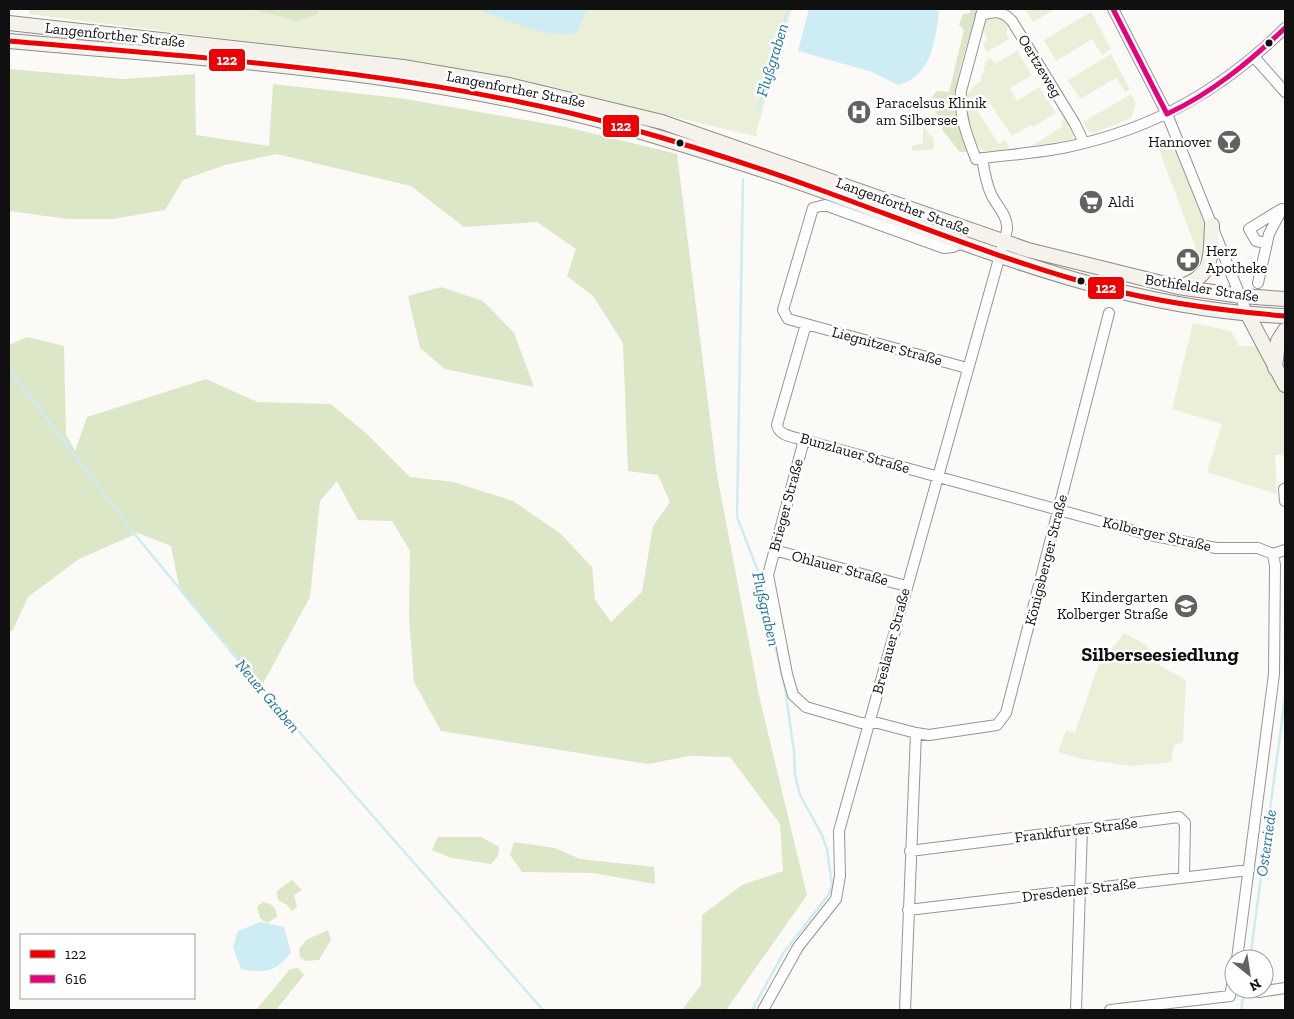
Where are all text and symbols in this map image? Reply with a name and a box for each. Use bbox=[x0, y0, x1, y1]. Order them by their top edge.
street label: Langenforther Straße bbox=[44, 19, 186, 51]
water label: Flußgraben bbox=[752, 21, 792, 99]
street label: Oertzeweg bbox=[1014, 31, 1066, 101]
unlabelled marker bbox=[1264, 38, 1274, 48]
line badge: 122 bbox=[208, 48, 246, 72]
text: 122 bbox=[217, 52, 238, 69]
street label: Langenforther Straße bbox=[445, 67, 587, 111]
place label: Paracelsus Klinik am Silbersee bbox=[876, 94, 987, 129]
hospital icon: Paracelsus Klinik am Silbersee bbox=[846, 99, 872, 125]
line badge: 122 bbox=[602, 114, 640, 138]
text: 122 bbox=[611, 118, 632, 135]
bar icon: Hannover bbox=[1216, 129, 1242, 155]
place label: Hannover bbox=[1148, 133, 1212, 151]
unlabelled marker bbox=[675, 138, 685, 148]
street label: Langenforther Straße bbox=[834, 173, 972, 239]
supermarket icon: Aldi bbox=[1078, 189, 1104, 215]
place label: Aldi bbox=[1108, 193, 1134, 211]
place label: Herz Apotheke bbox=[1206, 242, 1267, 277]
pharmacy icon: Herz Apotheke bbox=[1175, 247, 1201, 273]
street label: Bothfelder Straße bbox=[1144, 270, 1260, 306]
unlabelled marker bbox=[1076, 276, 1086, 286]
line badge: 122 bbox=[1087, 276, 1125, 300]
text: 122 bbox=[1096, 280, 1117, 297]
street label: Liegnitzer Straße bbox=[830, 323, 944, 369]
street label: Bunzlauer Straße bbox=[798, 429, 912, 477]
street label: Brieger Straße bbox=[765, 457, 807, 553]
street label: Königsberger Straße bbox=[1021, 492, 1071, 628]
street label: Kolberger Straße bbox=[1101, 513, 1213, 555]
street label: Ohlauer Straße bbox=[790, 546, 890, 590]
water label: Flußgraben bbox=[748, 570, 784, 648]
street label: Breslauer Straße bbox=[868, 586, 914, 696]
place label: Kindergarten Kolberger Straße bbox=[1057, 588, 1168, 623]
school or university icon: Kindergarten Kolberger Straße bbox=[1173, 593, 1199, 619]
district label: Silberseesiedlung bbox=[1081, 642, 1239, 666]
water label: Neuer Graben bbox=[232, 655, 304, 737]
water label: Osterriede bbox=[1252, 808, 1280, 878]
street label: Frankfurter Straße bbox=[1013, 814, 1139, 846]
street label: Dresdener Straße bbox=[1021, 874, 1137, 906]
legend bbox=[20, 934, 195, 999]
text: 122 bbox=[65, 945, 87, 963]
north arrow bbox=[1224, 949, 1274, 999]
text: 616 bbox=[65, 970, 87, 988]
text: N bbox=[1246, 975, 1264, 995]

